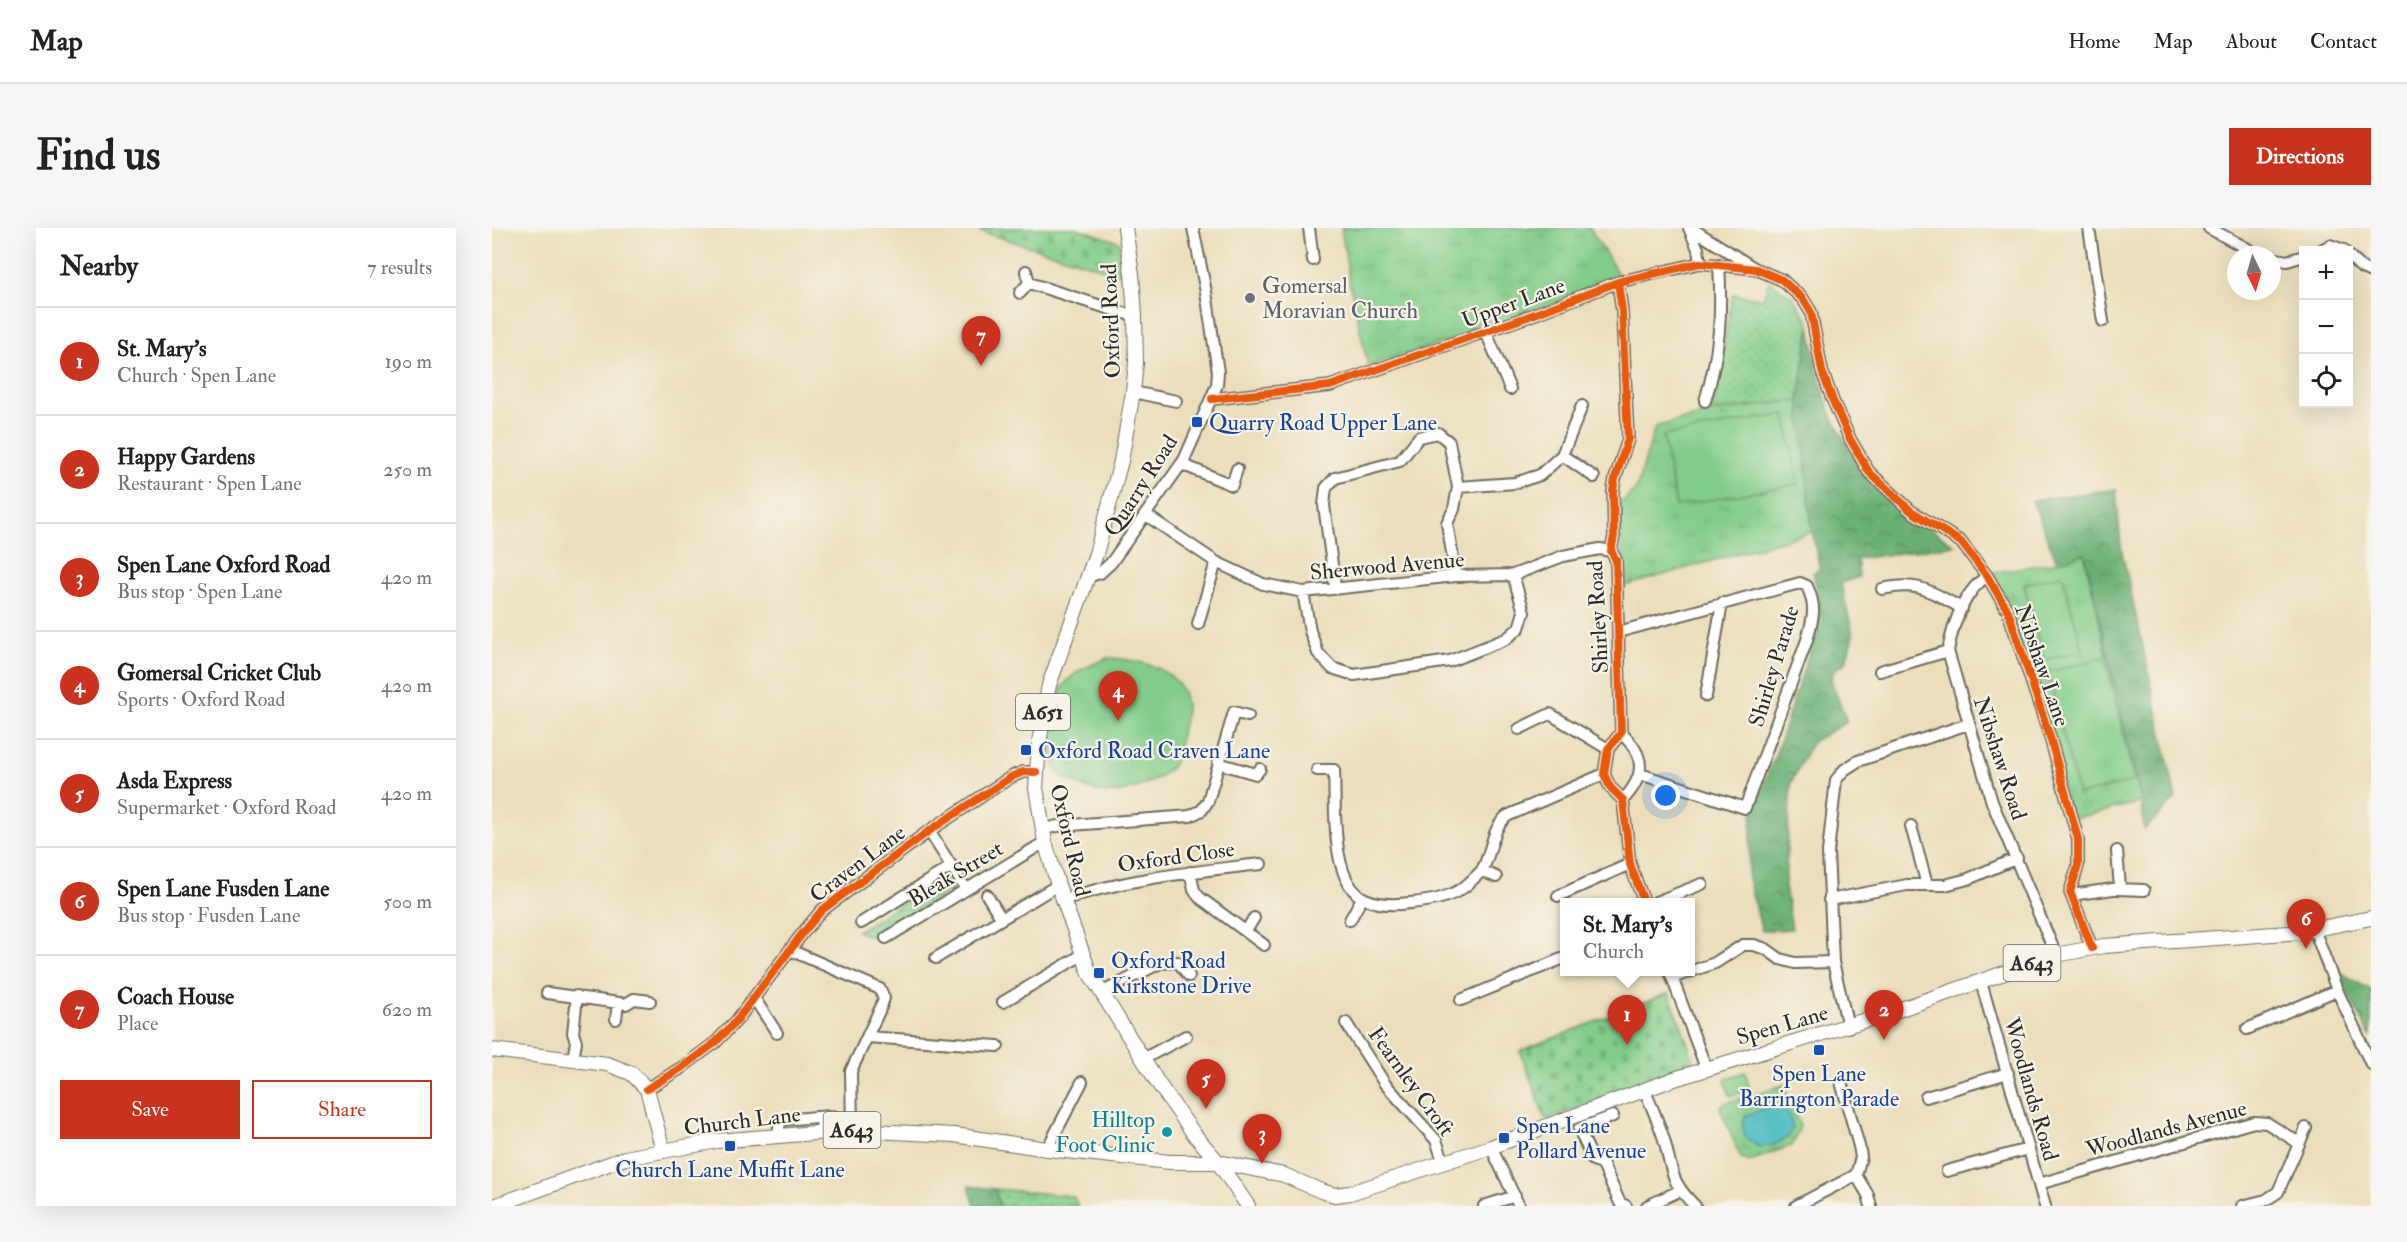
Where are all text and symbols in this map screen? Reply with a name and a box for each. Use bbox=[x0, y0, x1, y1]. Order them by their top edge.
text: Map bbox=[30, 24, 83, 59]
text: Home bbox=[2068, 28, 2120, 55]
text: Map bbox=[2153, 28, 2193, 55]
text: About bbox=[2226, 28, 2277, 55]
text: Contact bbox=[2310, 28, 2377, 55]
button: Directions bbox=[2229, 128, 2371, 185]
text: Find us bbox=[36, 130, 160, 182]
north arrow bbox=[2227, 246, 2281, 300]
map controls bbox=[2299, 246, 2353, 408]
button: + bbox=[2299, 246, 2353, 300]
text: Nearby bbox=[60, 251, 138, 283]
text: 7 results bbox=[367, 255, 432, 280]
street label: Oxford Road bbox=[1095, 263, 1127, 379]
street label: Upper Lane bbox=[1458, 271, 1569, 335]
place label: Gomersal Moravian Church bbox=[1262, 272, 1419, 325]
marker: Gomersal Moravian Church bbox=[1243, 291, 1257, 305]
button: − bbox=[2299, 300, 2353, 354]
pin: 7 bbox=[962, 316, 1000, 366]
text: St. Mary's bbox=[117, 335, 207, 363]
text: 1 bbox=[76, 349, 83, 374]
text: 190 m bbox=[385, 349, 432, 374]
button: locate bbox=[2299, 354, 2353, 408]
text: Church · Spen Lane bbox=[117, 363, 276, 388]
place label: Quarry Road Upper Lane bbox=[1209, 409, 1437, 438]
marker: Quarry Road Upper Lane bbox=[1190, 415, 1204, 429]
street label: Quarry Road bbox=[1098, 429, 1184, 542]
text: Happy Gardens bbox=[117, 443, 255, 471]
text: 2 bbox=[74, 457, 85, 482]
text: 250 m bbox=[383, 457, 432, 482]
text: Restaurant · Spen Lane bbox=[117, 471, 302, 496]
street label: Sherwood Avenue bbox=[1309, 545, 1465, 587]
text: Spen Lane Oxford Road bbox=[117, 551, 330, 579]
street label: Shirley Road bbox=[1581, 560, 1615, 674]
text: 3 bbox=[76, 565, 83, 590]
text: 420 m bbox=[381, 565, 432, 590]
text: Bus stop · Spen Lane bbox=[117, 579, 282, 604]
street label: Nibshaw Lane bbox=[2008, 600, 2076, 730]
street label: Shirley Parade bbox=[1742, 602, 1806, 730]
text: Gomersal Cricket Club bbox=[117, 659, 321, 687]
pin: 4 bbox=[1098, 672, 1138, 721]
text: 4 bbox=[74, 673, 85, 698]
text: 420 m bbox=[381, 673, 432, 698]
text: Sports · Oxford Road bbox=[117, 687, 285, 712]
street label: Nibshaw Road bbox=[1967, 693, 2033, 824]
road number: A651 bbox=[1016, 694, 1070, 730]
place label: Oxford Road Craven Lane bbox=[1038, 737, 1270, 765]
marker: Oxford Road Craven Lane bbox=[1019, 743, 1033, 757]
text: Asda Express bbox=[117, 767, 232, 795]
text: 5 bbox=[75, 781, 84, 806]
text: 420 m bbox=[381, 781, 432, 806]
street label: Oxford Road bbox=[1043, 781, 1097, 899]
your location bbox=[1651, 781, 1680, 810]
text: Supermarket · Oxford Road bbox=[117, 795, 336, 820]
street label: Craven Lane bbox=[804, 819, 911, 909]
street label: Bleak Street bbox=[903, 834, 1008, 913]
street label: Oxford Close bbox=[1116, 835, 1236, 879]
text: Spen Lane Fusden Lane bbox=[117, 875, 329, 903]
text: 6 bbox=[74, 889, 85, 914]
text: 500 m bbox=[383, 889, 432, 914]
popup bbox=[1560, 898, 1695, 976]
pin: 6 bbox=[2286, 900, 2326, 949]
text: Bus stop · Fusden Lane bbox=[117, 903, 300, 928]
text: St. Mary's bbox=[1583, 911, 1672, 939]
text: Church bbox=[1583, 939, 1644, 964]
road number: A643 bbox=[2004, 945, 2060, 981]
place label: Oxford Road Kirkstone Drive bbox=[1111, 947, 1251, 1000]
marker: Oxford Road Kirkstone Drive bbox=[1092, 966, 1106, 980]
text: Coach House bbox=[117, 983, 234, 1011]
pin: 2 bbox=[1864, 990, 1904, 1040]
pin: 1 bbox=[1608, 996, 1646, 1045]
text: 7 bbox=[75, 997, 84, 1022]
text: 620 m bbox=[382, 997, 432, 1022]
street label: Spen Lane bbox=[1733, 999, 1832, 1052]
text: Place bbox=[117, 1011, 158, 1036]
street label: Woodlands Road bbox=[1997, 1014, 2065, 1164]
street label: Fearnley Croft bbox=[1362, 1021, 1460, 1142]
marker: Spen Lane Barrington Parade bbox=[1812, 1043, 1826, 1057]
pin: 5 bbox=[1186, 1060, 1226, 1109]
place label: Spen Lane Barrington Parade bbox=[1739, 1060, 1899, 1113]
button: Save bbox=[60, 1080, 240, 1139]
button: Share bbox=[252, 1080, 432, 1139]
street label: Woodlands Avenue bbox=[2082, 1094, 2250, 1164]
street label: Church Lane bbox=[682, 1100, 802, 1142]
place label: Hilltop Foot Clinic bbox=[1055, 1106, 1155, 1159]
road number: A643 bbox=[824, 1112, 880, 1148]
place label: Spen Lane Pollard Avenue bbox=[1516, 1112, 1646, 1165]
pin: 3 bbox=[1242, 1114, 1282, 1164]
marker: Hilltop Foot Clinic bbox=[1160, 1125, 1174, 1139]
marker: Spen Lane Pollard Avenue bbox=[1497, 1131, 1511, 1145]
marker: Church Lane Muffit Lane bbox=[723, 1139, 737, 1153]
place label: Church Lane Muffit Lane bbox=[615, 1156, 845, 1184]

